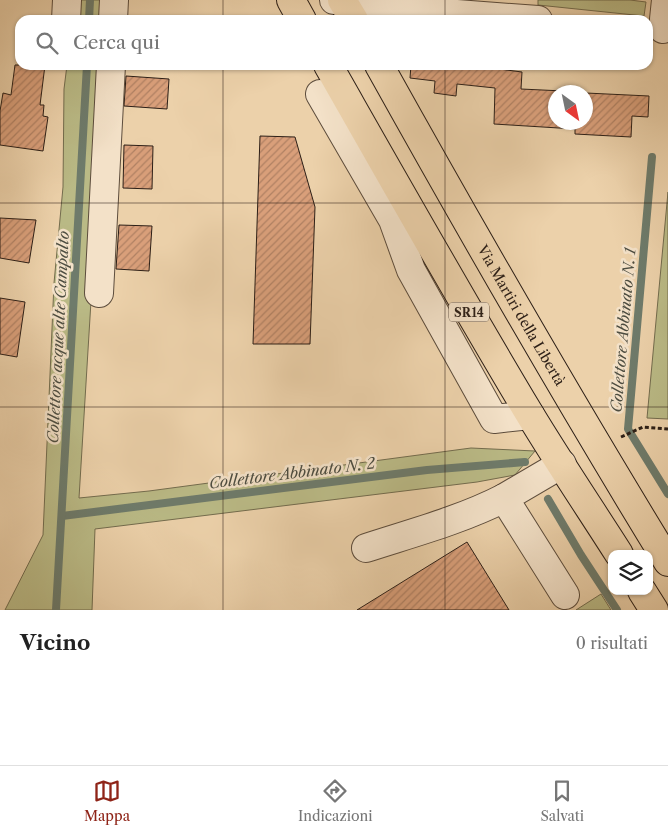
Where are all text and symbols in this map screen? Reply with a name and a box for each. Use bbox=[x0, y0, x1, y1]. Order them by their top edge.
search box bbox=[15, 15, 653, 70]
icon: search bbox=[33, 29, 61, 57]
text: Cerca qui bbox=[73, 31, 160, 54]
north arrow bbox=[548, 85, 593, 130]
water label: Collettore acque alte Campalto bbox=[43, 230, 73, 444]
street label: Via Martiri della Libertà bbox=[473, 241, 569, 389]
water label: Collettore Abbinato N. 1 bbox=[606, 246, 640, 413]
road number: SR14 bbox=[449, 302, 489, 322]
water label: Collettore Abbinato N. 2 bbox=[208, 453, 376, 493]
map controls bbox=[608, 550, 653, 595]
button: layers bbox=[608, 550, 653, 595]
text: Vicino bbox=[20, 630, 90, 655]
text: 0 risultati bbox=[576, 633, 648, 653]
tab: Mappa bbox=[84, 777, 130, 825]
tab: Indicazioni bbox=[298, 777, 373, 825]
tab: Salvati bbox=[541, 777, 584, 825]

